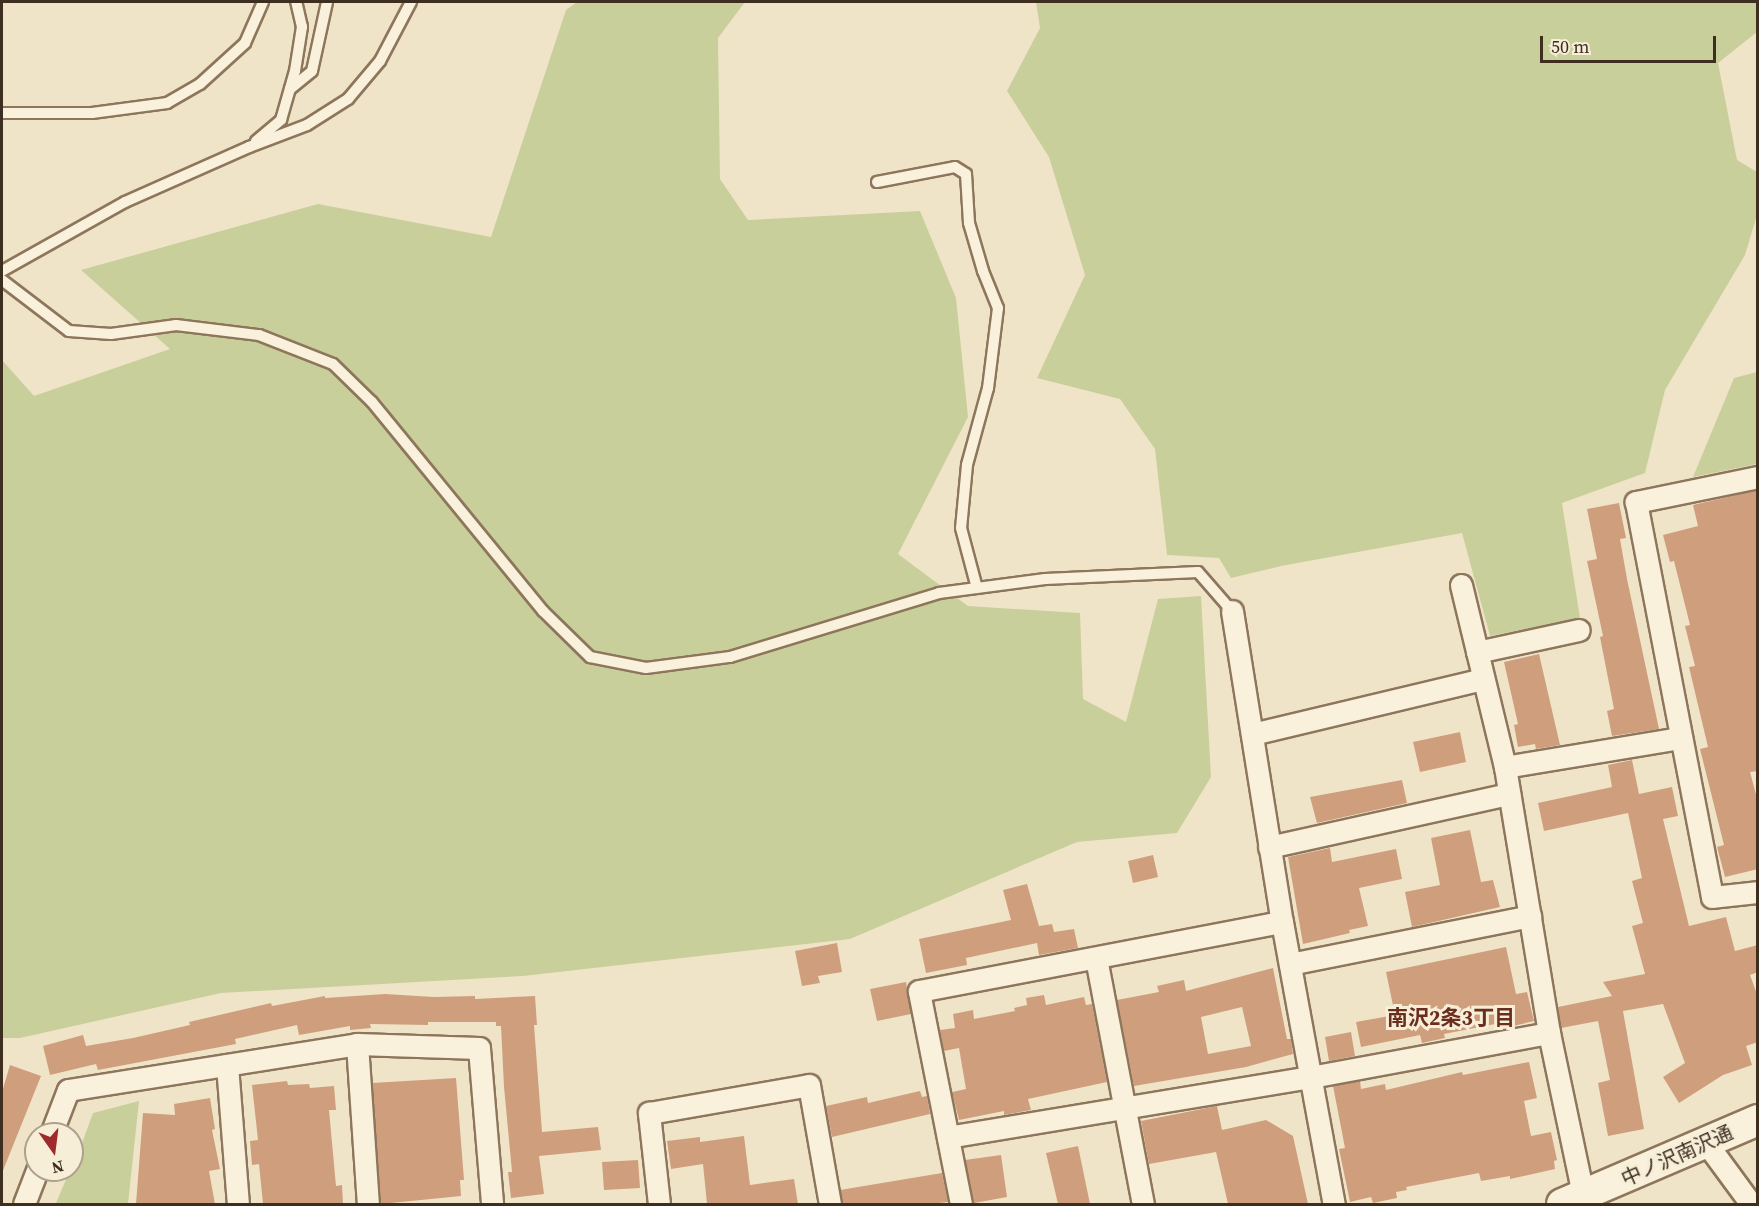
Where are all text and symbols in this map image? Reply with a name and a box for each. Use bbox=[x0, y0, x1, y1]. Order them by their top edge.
scale bar bbox=[1543, 24, 1718, 62]
text: 50 m bbox=[1551, 34, 1589, 59]
district label: 南沢2条3丁目 bbox=[1387, 1005, 1515, 1031]
street label: 中ノ沢南沢通 bbox=[1617, 1121, 1737, 1191]
north arrow bbox=[24, 1122, 84, 1182]
text: N bbox=[50, 1155, 66, 1180]

